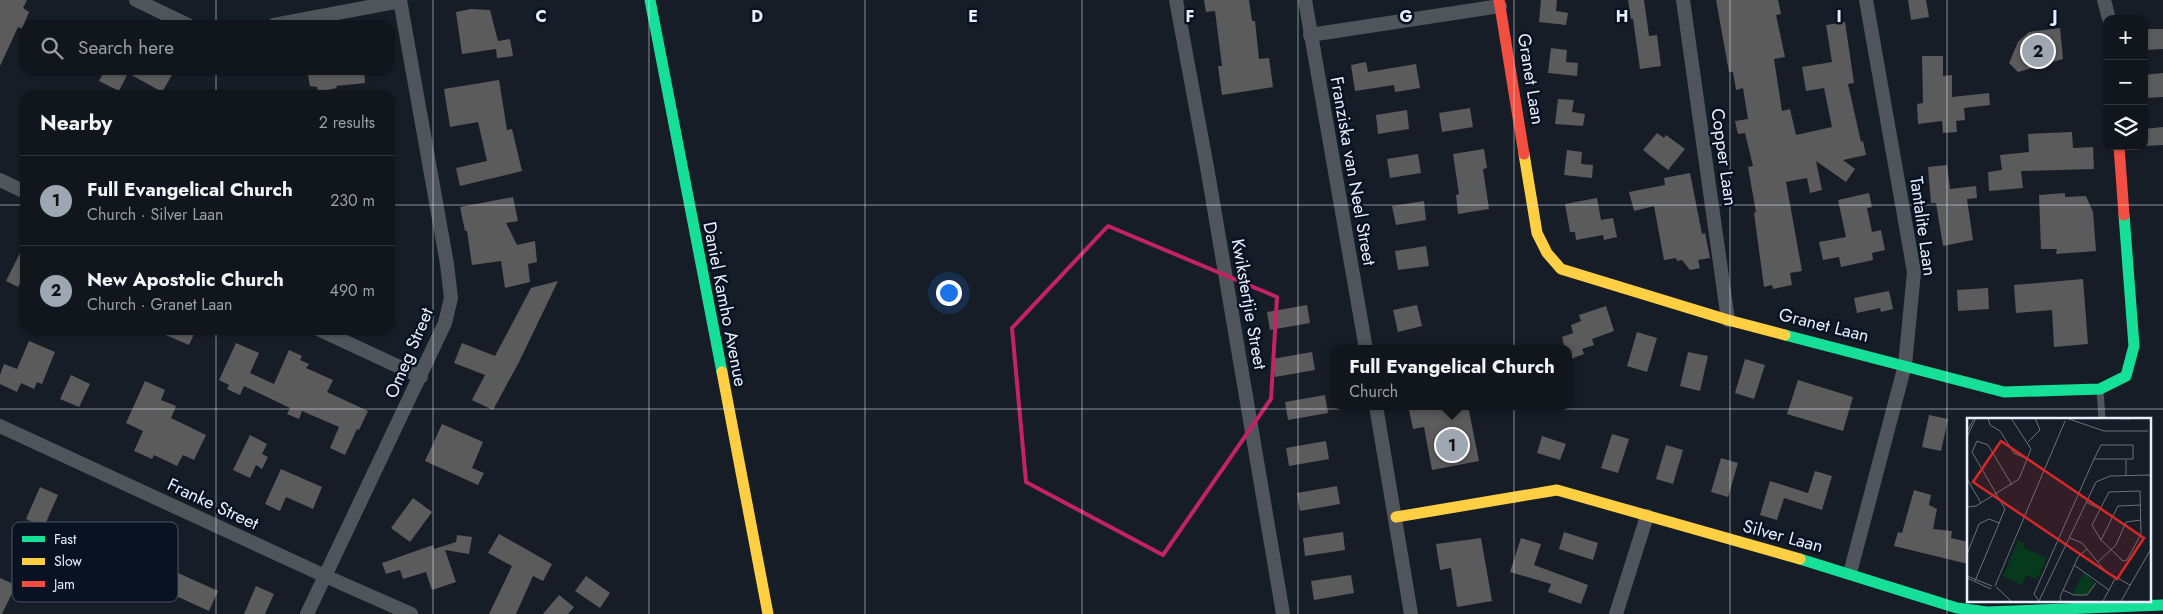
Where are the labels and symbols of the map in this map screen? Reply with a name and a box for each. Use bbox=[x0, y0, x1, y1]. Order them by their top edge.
text: C bbox=[535, 5, 547, 28]
text: D bbox=[751, 5, 763, 28]
text: E bbox=[968, 5, 978, 28]
text: F bbox=[1186, 5, 1194, 28]
text: G bbox=[1399, 5, 1413, 28]
text: H bbox=[1616, 5, 1628, 28]
text: I bbox=[1836, 5, 1842, 28]
text: J bbox=[2049, 5, 2058, 28]
street label: Granet Laan bbox=[1511, 31, 1551, 127]
pin: 2 bbox=[2022, 32, 2054, 70]
street label: Franziska van Neel Street bbox=[1324, 74, 1383, 268]
street label: Copper Laan bbox=[1704, 106, 1744, 208]
street label: Tantalite Laan bbox=[1903, 175, 1943, 277]
street label: Daniel Kamho Avenue bbox=[696, 219, 754, 389]
street label: Kwikstertjie Street bbox=[1225, 237, 1273, 372]
your location bbox=[936, 280, 962, 306]
street label: Granet Laan bbox=[1776, 301, 1872, 349]
street label: Omeg Street bbox=[378, 303, 440, 402]
inset map bbox=[1967, 418, 2150, 602]
pin: 1 bbox=[1436, 426, 1468, 464]
street label: Franke Street bbox=[163, 471, 264, 537]
street label: Silver Laan bbox=[1740, 513, 1826, 559]
legend bbox=[12, 522, 178, 602]
text: Fast bbox=[54, 529, 77, 549]
text: Slow bbox=[54, 551, 82, 571]
text: Jam bbox=[52, 574, 75, 594]

